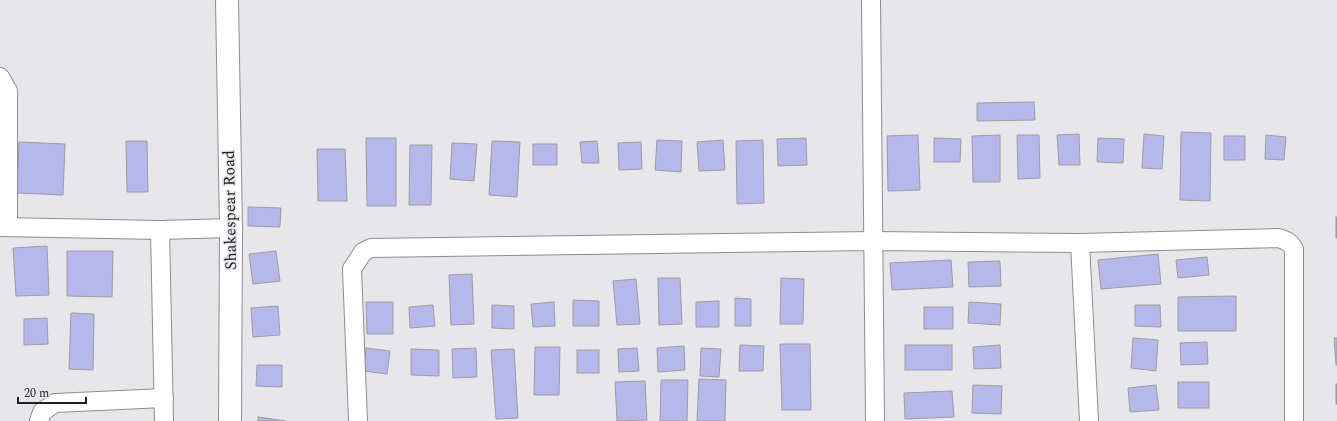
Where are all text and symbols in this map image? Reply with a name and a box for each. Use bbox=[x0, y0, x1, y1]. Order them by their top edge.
street label: Shakespear Road bbox=[217, 150, 243, 270]
scale bar bbox=[18, 379, 86, 405]
text: 20 m bbox=[24, 384, 49, 403]

